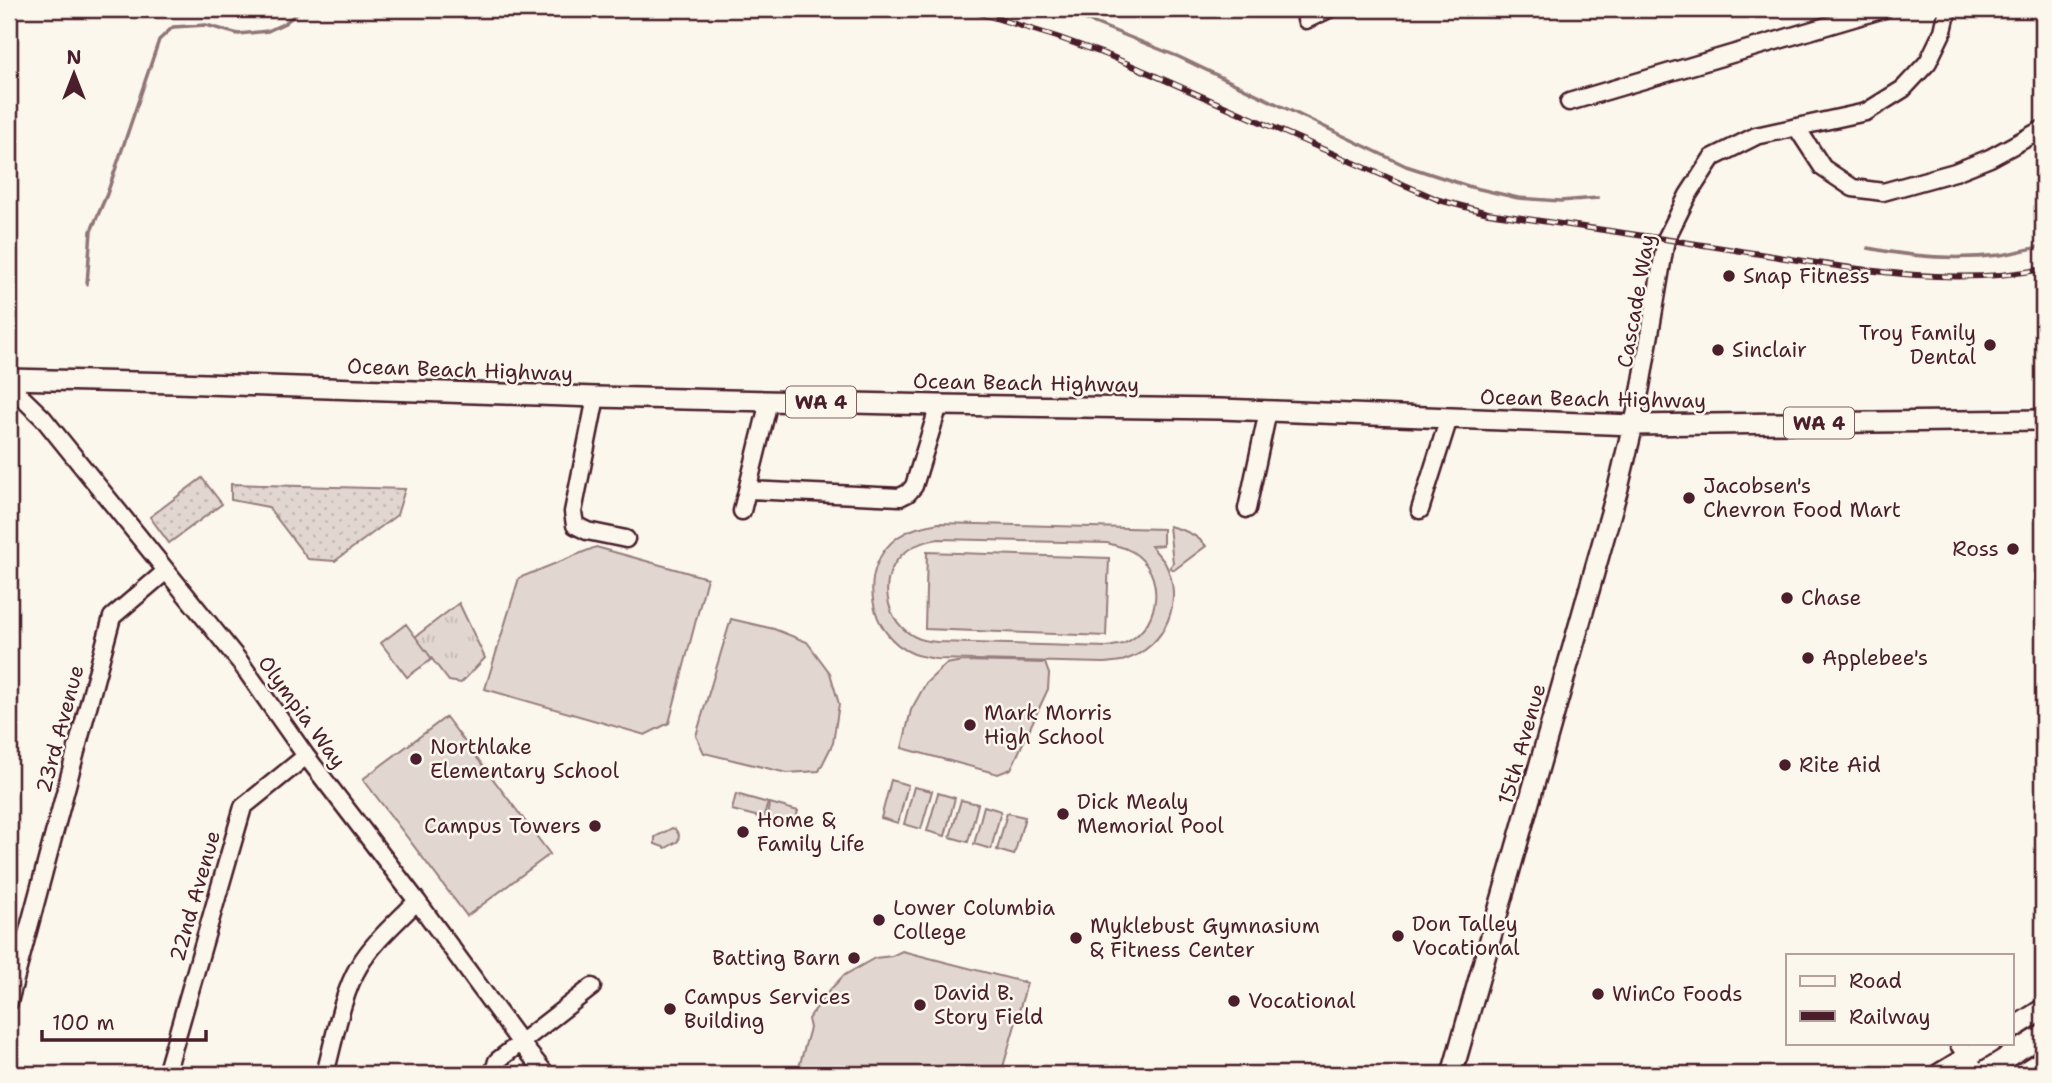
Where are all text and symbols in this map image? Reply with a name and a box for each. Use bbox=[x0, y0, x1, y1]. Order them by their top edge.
north arrow bbox=[38, 38, 108, 108]
text: N bbox=[66, 45, 82, 70]
street label: Cascade Way bbox=[1610, 232, 1662, 370]
place label: Snap Fitness bbox=[1743, 262, 1870, 290]
marker: Snap Fitness bbox=[1721, 268, 1737, 284]
place label: Troy Family Dental bbox=[1859, 319, 1977, 371]
place label: Sinclair bbox=[1732, 336, 1807, 364]
marker: Troy Family Dental bbox=[1982, 337, 1998, 353]
marker: Sinclair bbox=[1710, 342, 1726, 358]
street label: Ocean Beach Highway bbox=[346, 352, 574, 388]
street label: Ocean Beach Highway bbox=[913, 367, 1139, 399]
street label: Ocean Beach Highway bbox=[1480, 383, 1706, 415]
road number: WA 4 bbox=[786, 386, 856, 418]
road number: WA 4 bbox=[1784, 408, 1854, 438]
place label: Jacobsen's Chevron Food Mart bbox=[1703, 472, 1901, 524]
marker: Jacobsen's Chevron Food Mart bbox=[1681, 490, 1697, 506]
place label: Ross bbox=[1952, 535, 1999, 563]
marker: Ross bbox=[2005, 541, 2021, 557]
place label: Chase bbox=[1801, 584, 1861, 612]
marker: Chase bbox=[1779, 590, 1795, 606]
place label: Applebee's bbox=[1822, 644, 1928, 672]
street label: Olympia Way bbox=[252, 650, 352, 774]
marker: Applebee's bbox=[1800, 650, 1816, 666]
street label: 23rd Avenue bbox=[29, 662, 91, 796]
street label: 15th Avenue bbox=[1491, 680, 1553, 808]
place label: Mark Morris High School bbox=[984, 699, 1112, 751]
marker: Mark Morris High School bbox=[962, 717, 978, 733]
place label: Northlake Elementary School bbox=[430, 733, 620, 785]
marker: Northlake Elementary School bbox=[408, 751, 424, 767]
place label: Rite Aid bbox=[1799, 751, 1881, 779]
marker: Rite Aid bbox=[1777, 757, 1793, 773]
place label: Dick Mealy Memorial Pool bbox=[1077, 788, 1224, 840]
place label: Home & Family Life bbox=[757, 806, 865, 858]
marker: Dick Mealy Memorial Pool bbox=[1055, 806, 1071, 822]
place label: Campus Towers bbox=[424, 812, 581, 840]
marker: Campus Towers bbox=[587, 818, 603, 834]
marker: Home & Family Life bbox=[735, 824, 751, 840]
street label: 22nd Avenue bbox=[163, 827, 227, 965]
place label: Lower Columbia College bbox=[893, 894, 1055, 946]
place label: Don Talley Vocational bbox=[1412, 910, 1520, 962]
marker: Lower Columbia College bbox=[871, 912, 887, 928]
place label: Myklebust Gymnasium & Fitness Center bbox=[1090, 912, 1320, 964]
marker: Don Talley Vocational bbox=[1390, 928, 1406, 944]
marker: Myklebust Gymnasium & Fitness Center bbox=[1068, 930, 1084, 946]
place label: Batting Barn bbox=[712, 944, 840, 972]
marker: Batting Barn bbox=[846, 950, 862, 966]
legend bbox=[1786, 954, 2014, 1044]
text: Road bbox=[1849, 967, 1902, 995]
place label: David B. Story Field bbox=[934, 979, 1043, 1031]
place label: WinCo Foods bbox=[1612, 980, 1743, 1008]
place label: Campus Services Building bbox=[684, 983, 851, 1035]
marker: WinCo Foods bbox=[1590, 986, 1606, 1002]
place label: Vocational bbox=[1248, 987, 1356, 1015]
marker: Vocational bbox=[1226, 993, 1242, 1009]
marker: David B. Story Field bbox=[912, 997, 928, 1013]
scale bar bbox=[42, 999, 206, 1043]
marker: Campus Services Building bbox=[662, 1001, 678, 1017]
text: Railway bbox=[1849, 1003, 1931, 1031]
text: 100 m bbox=[52, 1009, 115, 1037]

